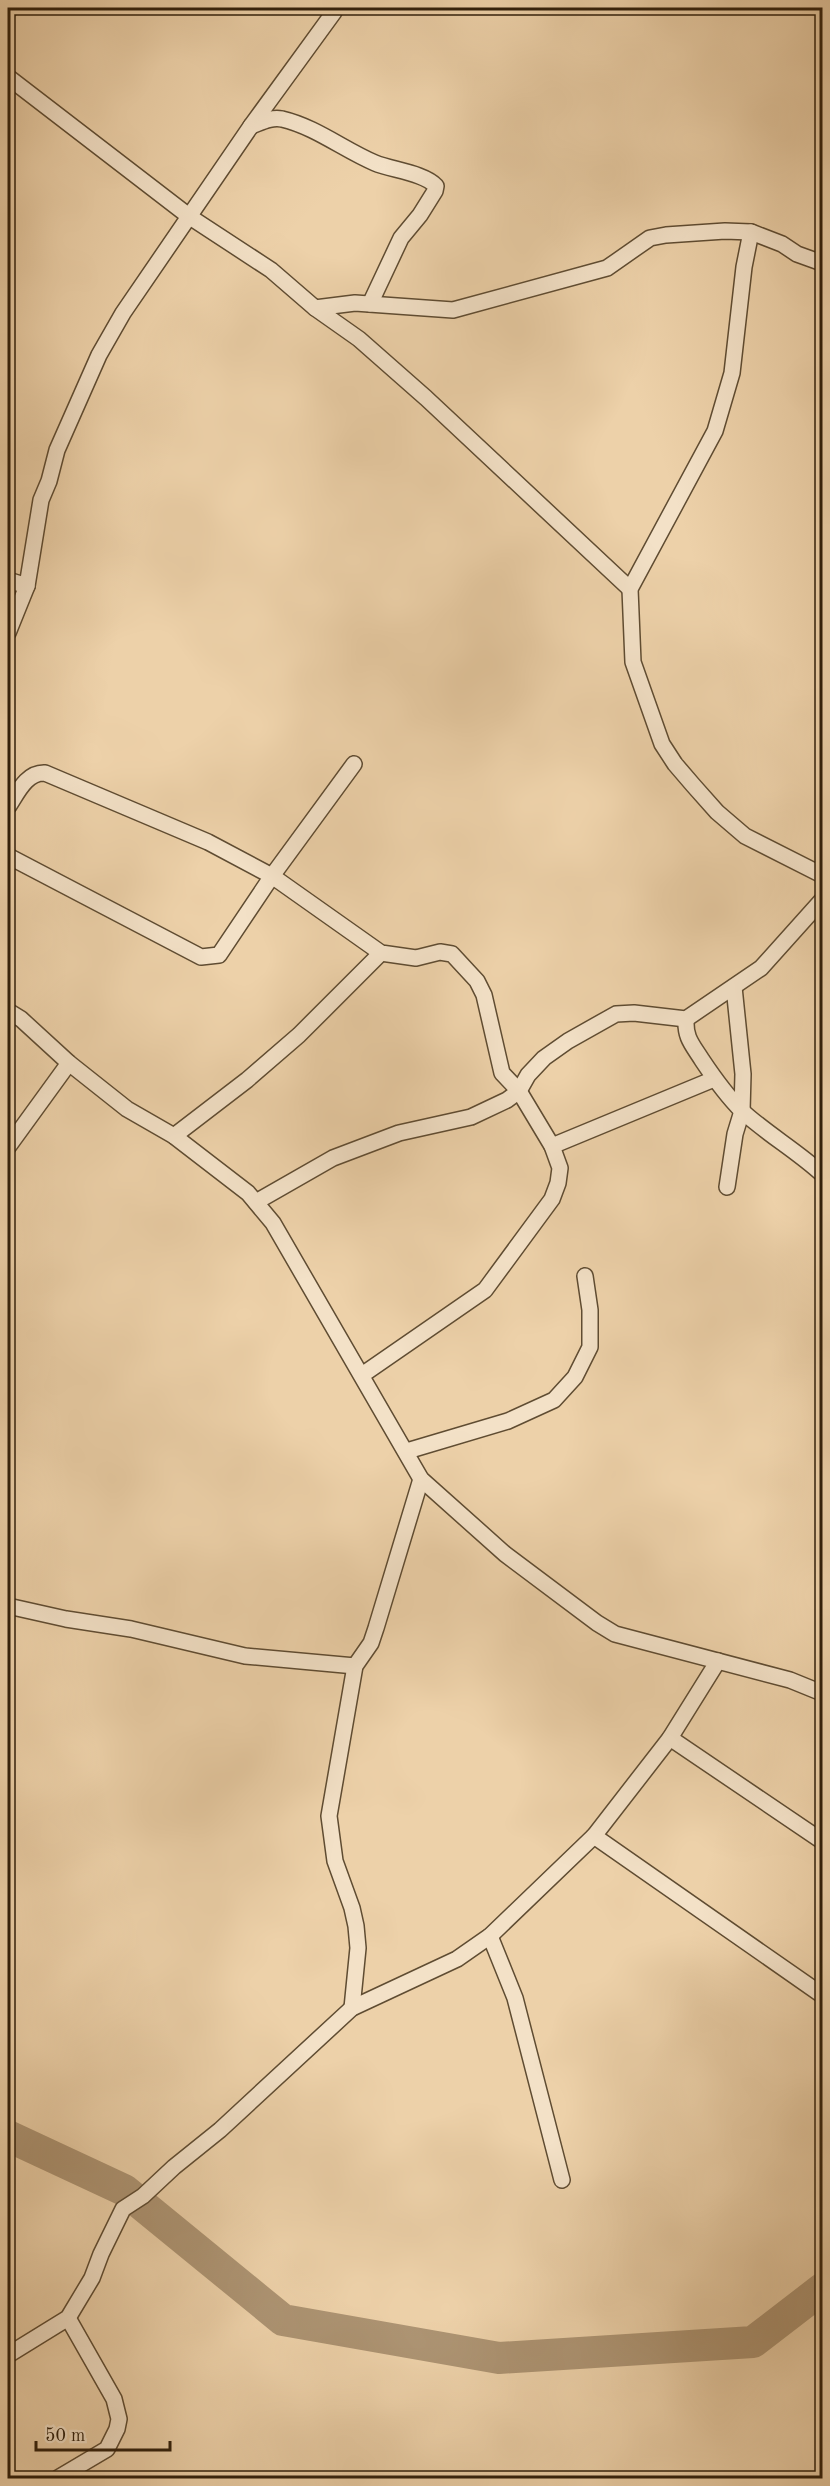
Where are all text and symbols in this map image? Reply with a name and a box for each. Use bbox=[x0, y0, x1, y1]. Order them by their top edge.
scale bar bbox=[36, 2414, 170, 2452]
text: 50 m bbox=[45, 2427, 85, 2445]

